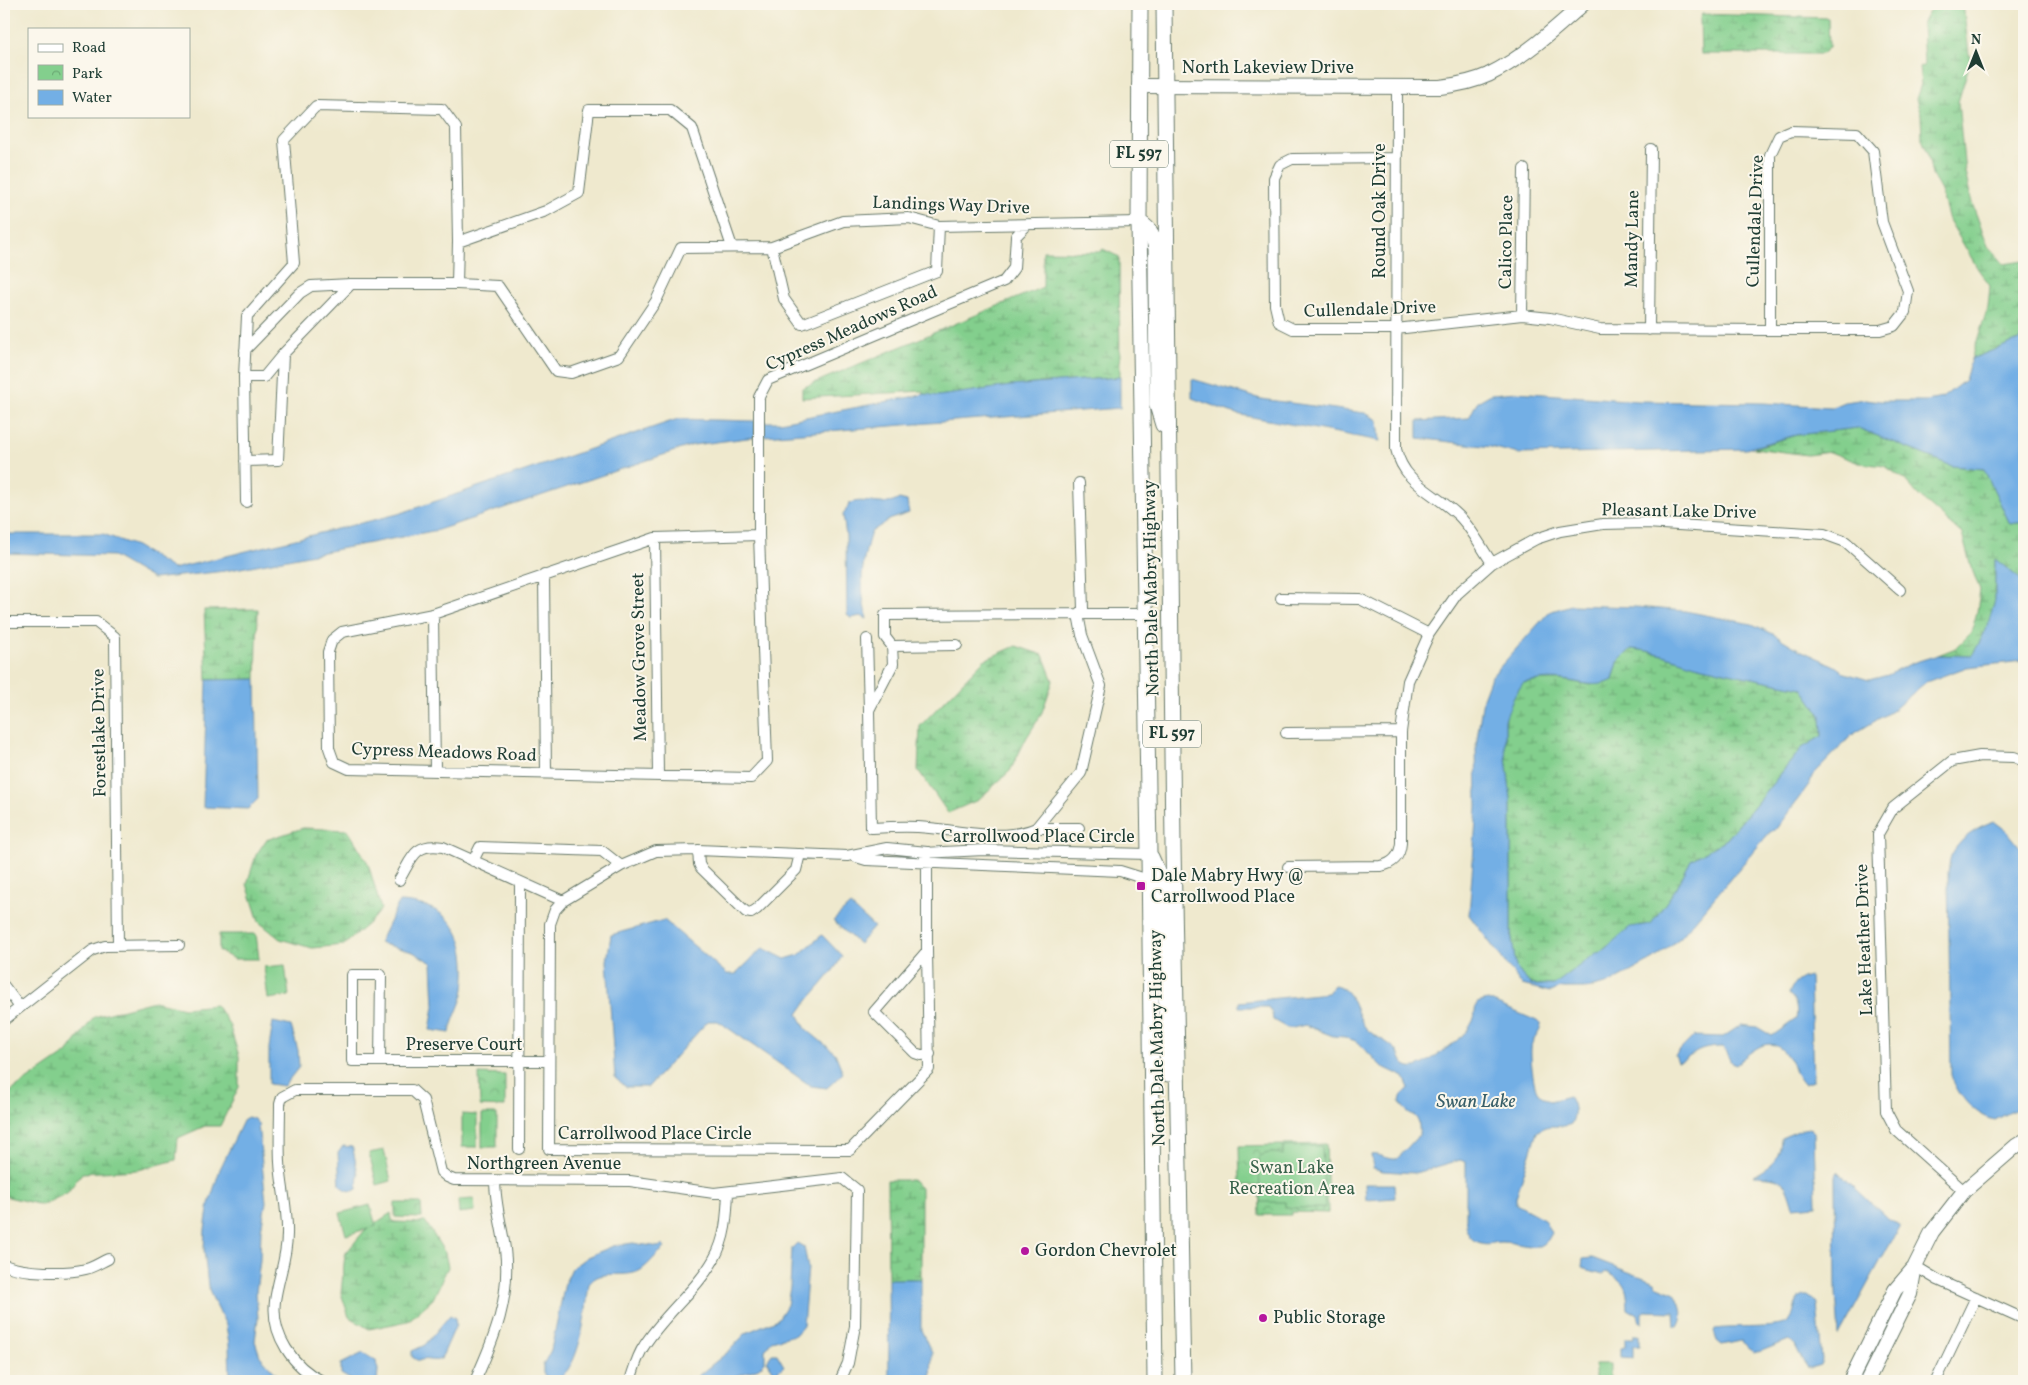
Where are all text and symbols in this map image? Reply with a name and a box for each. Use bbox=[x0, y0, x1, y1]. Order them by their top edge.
legend bbox=[28, 28, 190, 118]
north arrow bbox=[1950, 28, 2000, 78]
text: N bbox=[1971, 31, 1981, 50]
text: Road bbox=[72, 38, 106, 59]
street label: North Lakeview Drive bbox=[1182, 56, 1354, 81]
text: Park bbox=[72, 64, 103, 85]
text: Water bbox=[72, 88, 112, 109]
road number: FL 597 bbox=[1110, 140, 1168, 168]
street label: Round Oak Drive bbox=[1368, 143, 1393, 279]
street label: Cullendale Drive bbox=[1741, 154, 1771, 288]
street label: Mandy Lane bbox=[1620, 190, 1646, 288]
street label: Landings Way Drive bbox=[872, 191, 1030, 221]
street label: Calico Place bbox=[1494, 195, 1520, 289]
street label: Cypress Meadows Road bbox=[762, 280, 942, 378]
street label: Cullendale Drive bbox=[1303, 295, 1437, 325]
street label: North Dale Mabry Highway bbox=[1138, 479, 1166, 697]
street label: Pleasant Lake Drive bbox=[1601, 498, 1757, 526]
street label: Meadow Grove Street bbox=[626, 572, 654, 742]
street label: Forestlake Drive bbox=[86, 668, 114, 798]
road number: FL 597 bbox=[1143, 721, 1201, 748]
street label: Cypress Meadows Road bbox=[351, 737, 537, 769]
street label: Carrollwood Place Circle bbox=[941, 825, 1135, 850]
place label: Dale Mabry Hwy @ Carrollwood Place bbox=[1151, 864, 1305, 910]
street label: Lake Heather Drive bbox=[1850, 864, 1880, 1016]
marker: Dale Mabry Hwy @ Carrollwood Place bbox=[1135, 880, 1147, 892]
street label: North Dale Mabry Highway bbox=[1144, 929, 1172, 1147]
street label: Preserve Court bbox=[405, 1033, 523, 1058]
water label: Swan Lake bbox=[1436, 1089, 1516, 1115]
street label: Carrollwood Place Circle bbox=[558, 1122, 752, 1147]
street label: Northgreen Avenue bbox=[467, 1152, 621, 1177]
park label: Swan Lake Recreation Area bbox=[1229, 1156, 1355, 1202]
place label: Gordon Chevrolet bbox=[1035, 1239, 1177, 1264]
marker: Gordon Chevrolet bbox=[1019, 1245, 1031, 1257]
place label: Public Storage bbox=[1273, 1306, 1386, 1331]
marker: Public Storage bbox=[1257, 1312, 1269, 1324]

